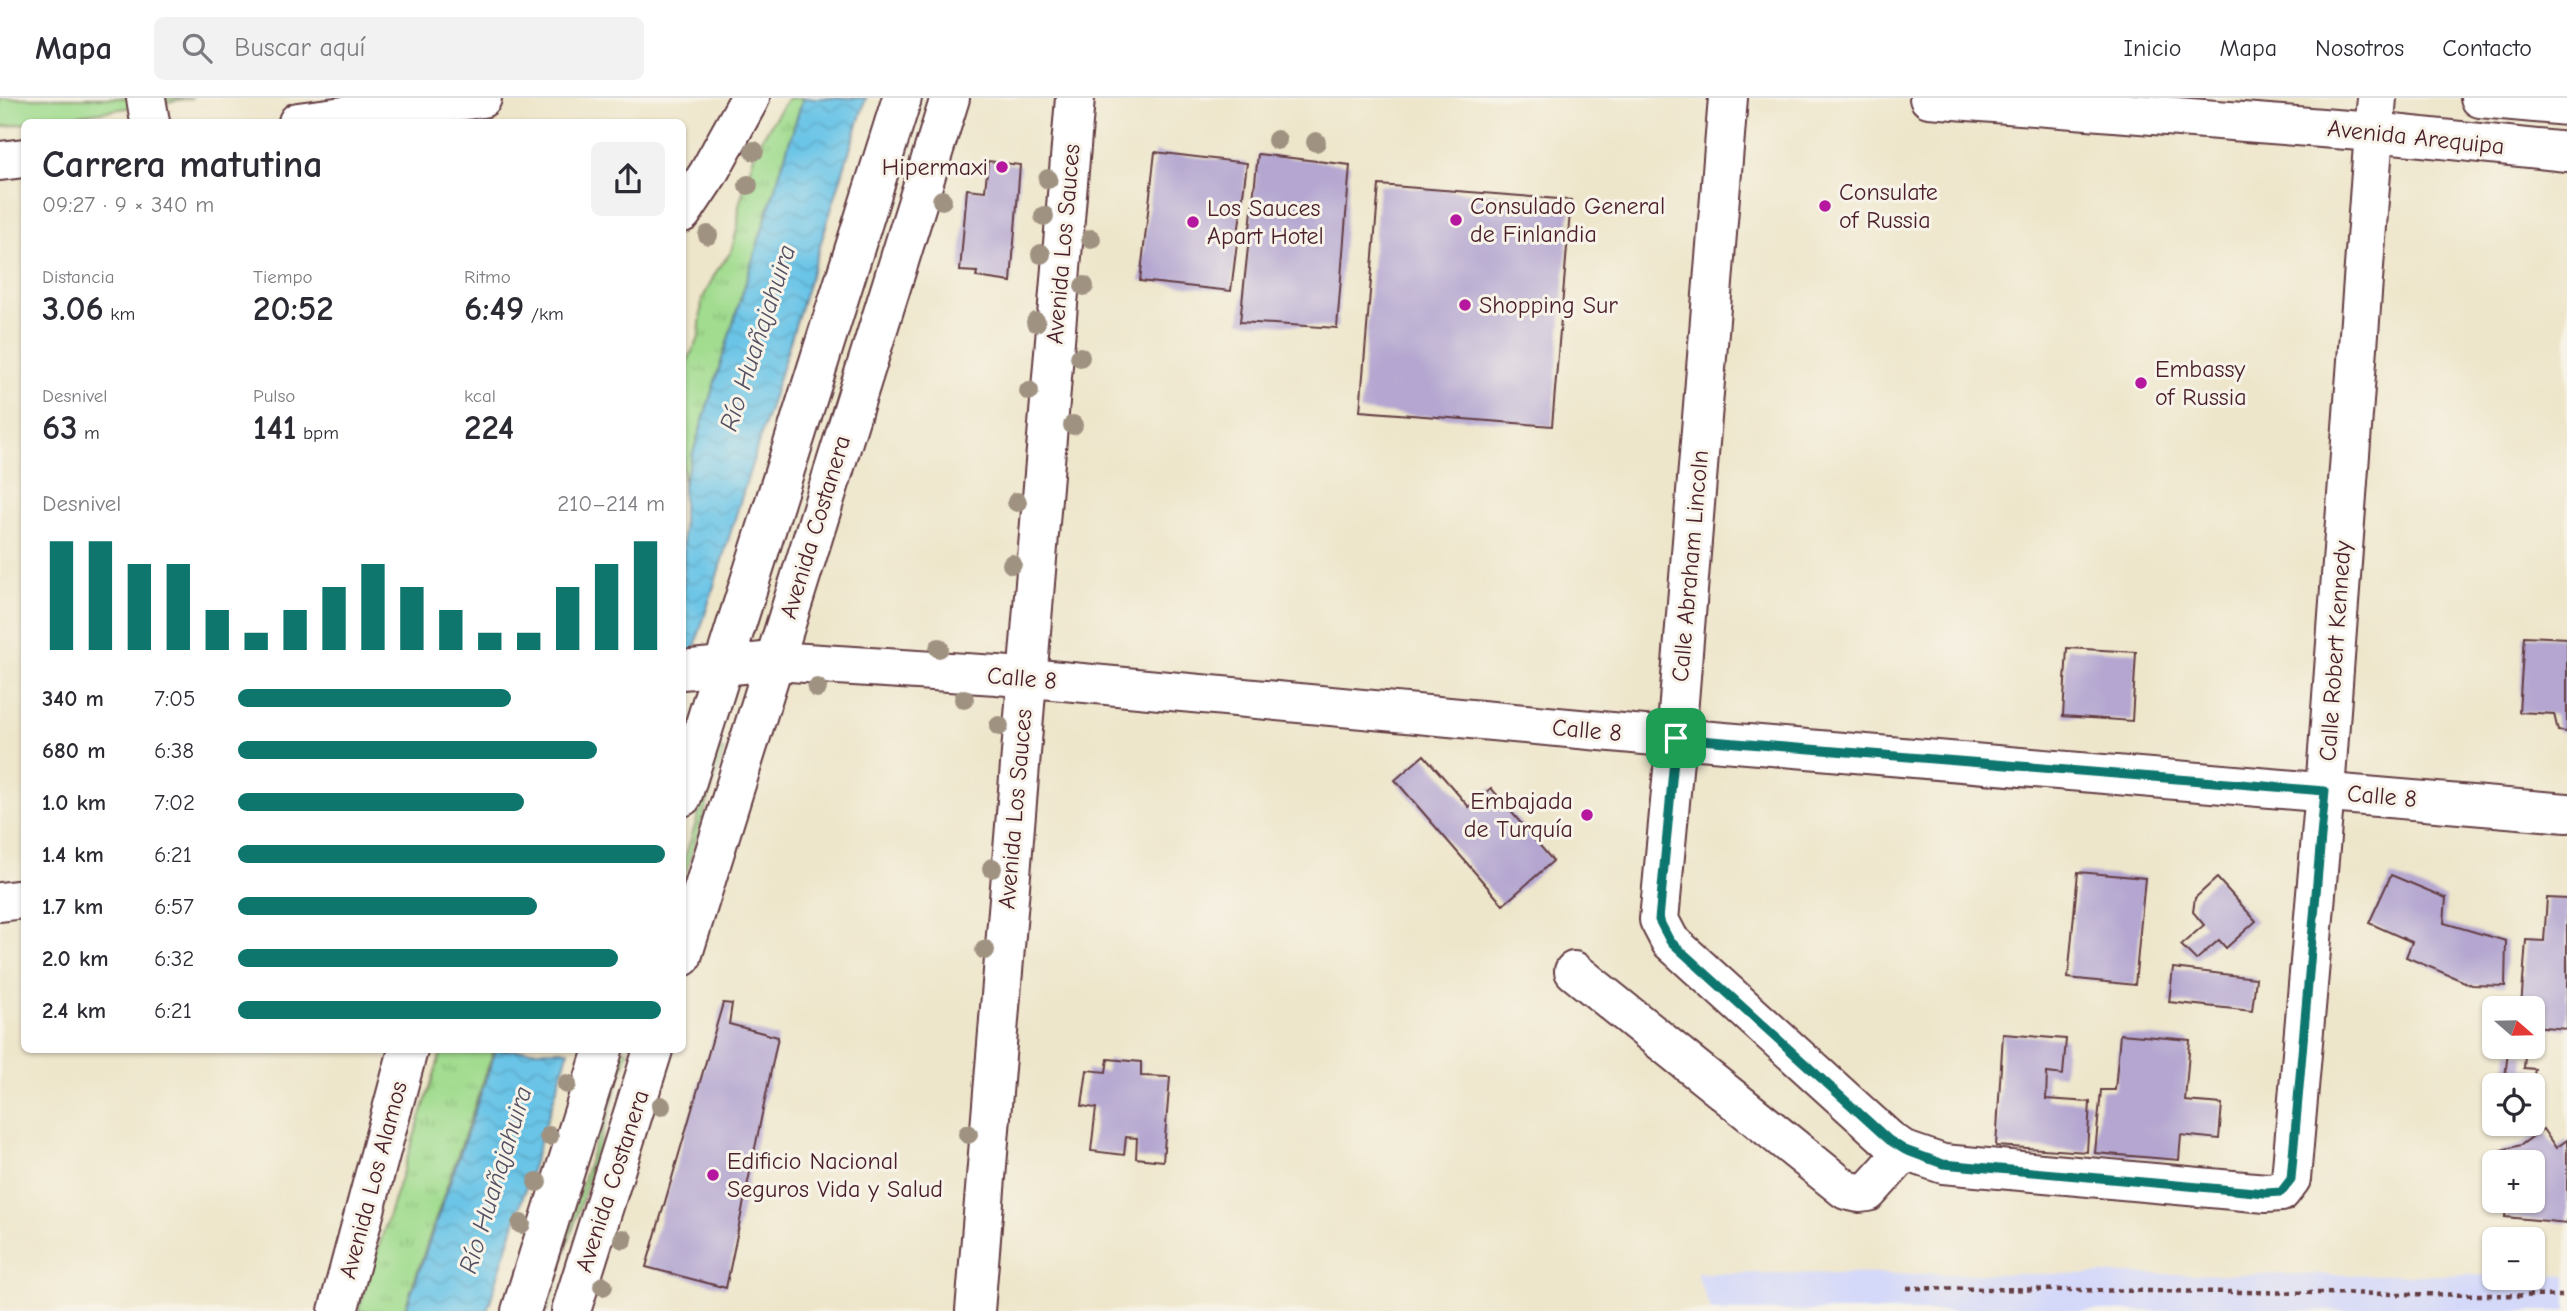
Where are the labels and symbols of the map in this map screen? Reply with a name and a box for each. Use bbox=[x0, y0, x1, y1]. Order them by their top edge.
street label: Avenida Arequipa bbox=[2326, 114, 2506, 160]
street label: Avenida Los Sauces bbox=[1040, 143, 1086, 345]
place label: Hipermaxi bbox=[882, 153, 988, 181]
marker: Hipermaxi bbox=[994, 159, 1010, 175]
place label: Consulate of Russia bbox=[1839, 178, 1938, 234]
place label: Consulado General de Finlandia bbox=[1470, 192, 1665, 248]
place label: Los Sauces Apart Hotel bbox=[1207, 194, 1324, 250]
marker: Consulate of Russia bbox=[1817, 198, 1833, 214]
marker: Consulado General de Finlandia bbox=[1448, 212, 1464, 228]
marker: Los Sauces Apart Hotel bbox=[1185, 214, 1201, 230]
water label: Río Huañajahuira bbox=[714, 241, 802, 435]
place label: Shopping Sur bbox=[1479, 291, 1618, 319]
marker: Shopping Sur bbox=[1457, 297, 1473, 313]
place label: Embassy of Russia bbox=[2155, 355, 2247, 411]
marker: Embassy of Russia bbox=[2133, 375, 2149, 391]
street label: Avenida Costanera bbox=[774, 432, 856, 622]
street label: Calle Abraham Lincoln bbox=[1666, 449, 1714, 683]
street label: Calle Robert Kennedy bbox=[2313, 539, 2357, 762]
street label: Calle 8 bbox=[986, 661, 1058, 695]
street label: Avenida Los Sauces bbox=[992, 708, 1038, 910]
pin bbox=[1646, 708, 1706, 768]
street label: Calle 8 bbox=[1551, 713, 1623, 747]
street label: Calle 8 bbox=[2346, 779, 2418, 813]
place label: Embajada de Turquía bbox=[1464, 787, 1573, 843]
marker: Embajada de Turquía bbox=[1579, 807, 1595, 823]
north arrow bbox=[2482, 996, 2544, 1059]
street label: Avenida Los Alamos bbox=[333, 1078, 413, 1282]
water label: Río Huañajahuira bbox=[453, 1083, 539, 1277]
street label: Avenida Costanera bbox=[569, 1086, 655, 1276]
place label: Edificio Nacional Seguros Vida y Salud bbox=[727, 1147, 943, 1203]
marker: Edificio Nacional Seguros Vida y Salud bbox=[705, 1167, 721, 1183]

